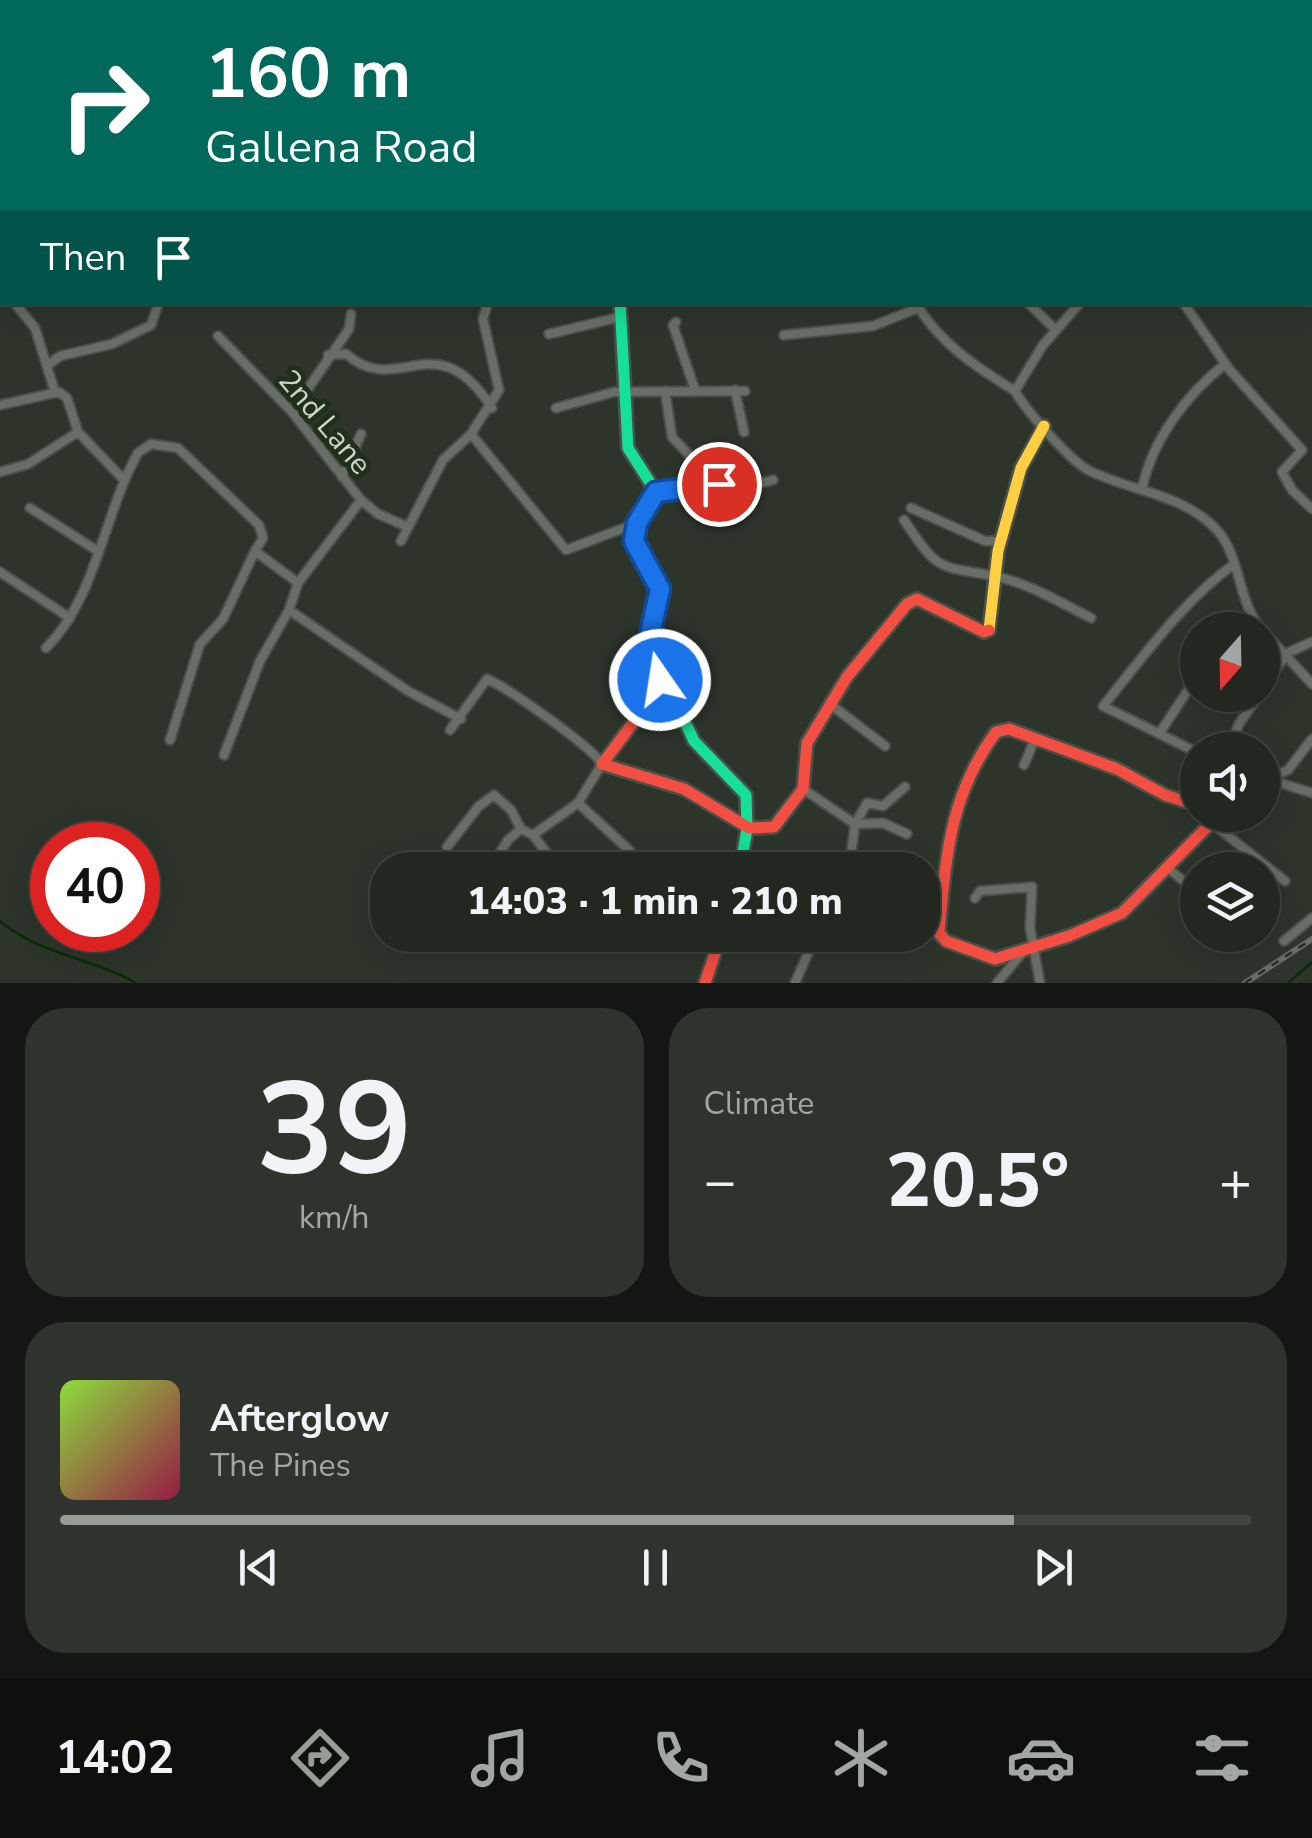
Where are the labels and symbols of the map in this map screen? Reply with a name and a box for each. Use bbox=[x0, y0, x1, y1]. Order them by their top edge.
street label: 2nd Lane bbox=[269, 361, 381, 484]
pin bbox=[677, 442, 762, 527]
north arrow bbox=[1180, 612, 1280, 712]
position arrow bbox=[608, 628, 712, 732]
speed limit sign: 40 bbox=[30, 822, 160, 952]

